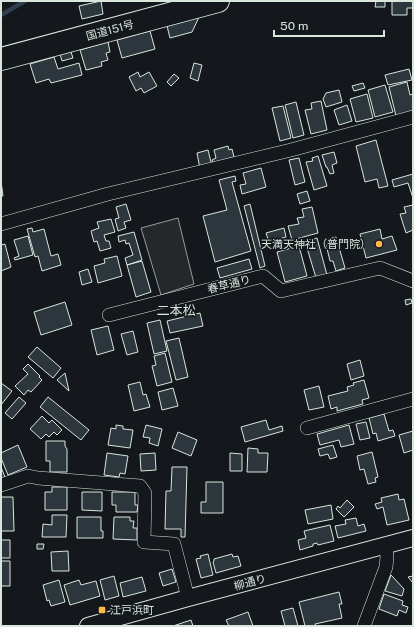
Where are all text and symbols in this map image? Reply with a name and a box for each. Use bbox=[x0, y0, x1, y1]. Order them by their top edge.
scale bar bbox=[274, 12, 384, 38]
street label: 国道151号 bbox=[85, 18, 135, 42]
text: 50 m bbox=[280, 19, 308, 33]
place label: 天満天神社（普門院） bbox=[261, 238, 371, 250]
marker: 天満天神社（普門院） bbox=[374, 239, 384, 249]
street label: 春草通り bbox=[206, 273, 252, 295]
district label: 二本松 bbox=[156, 303, 196, 318]
street label: 柳通り bbox=[233, 572, 267, 592]
place label: 江戸浜町 bbox=[110, 604, 154, 616]
marker: 江戸浜町 bbox=[97, 605, 107, 615]

